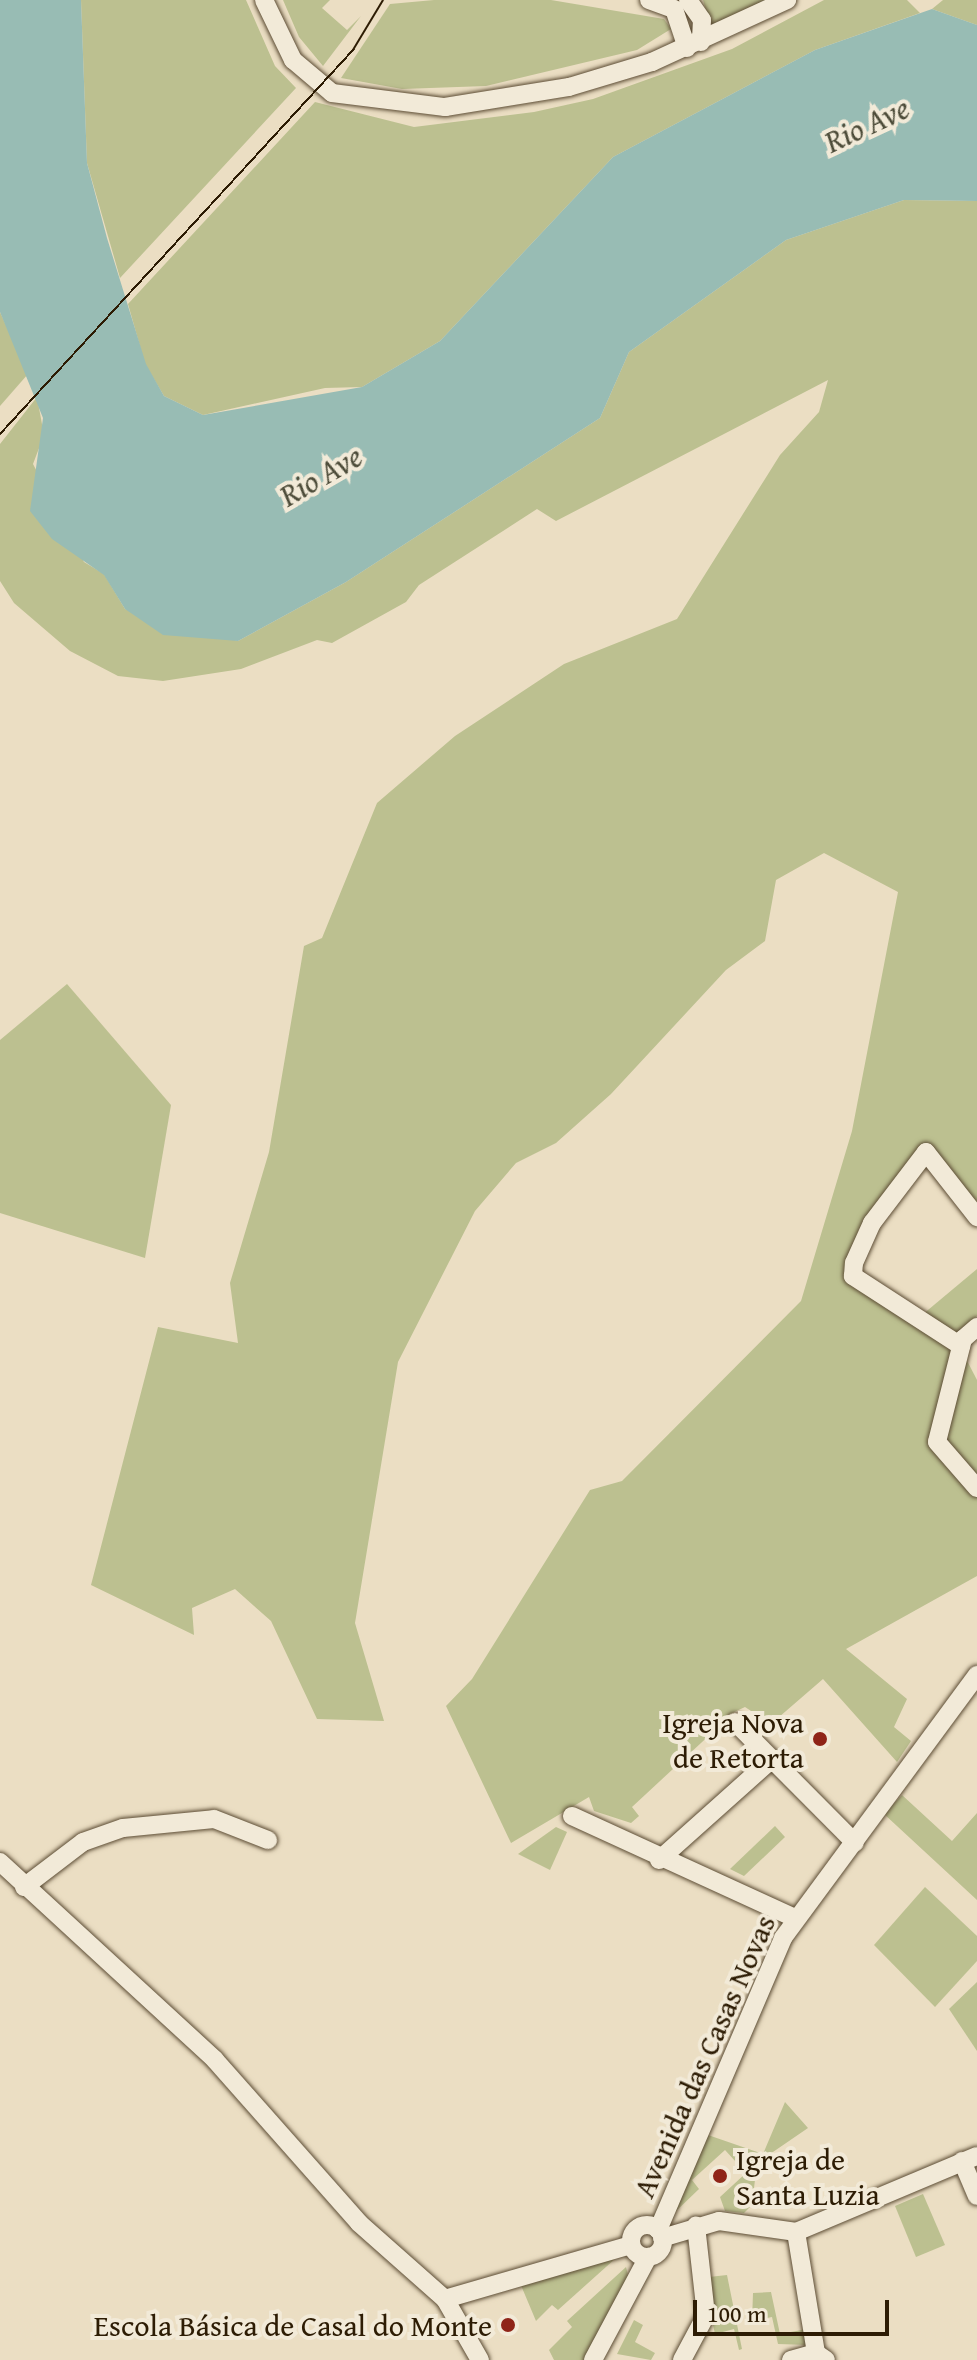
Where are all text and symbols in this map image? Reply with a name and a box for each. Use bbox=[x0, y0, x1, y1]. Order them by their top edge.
water label: Rio Ave bbox=[818, 89, 916, 161]
water label: Rio Ave bbox=[273, 437, 369, 515]
place label: Igreja Nova de Retorta bbox=[662, 1704, 804, 1774]
marker: Igreja Nova de Retorta bbox=[811, 1730, 829, 1748]
street label: Avenida das Casas Novas bbox=[625, 1909, 783, 2203]
place label: Igreja de Santa Luzia bbox=[736, 2141, 880, 2212]
marker: Igreja de Santa Luzia bbox=[711, 2167, 729, 2185]
scale bar bbox=[697, 2284, 893, 2334]
text: 100 m bbox=[707, 2296, 767, 2331]
place label: Escola Básica de Casal do Monte bbox=[94, 2307, 492, 2343]
marker: Escola Básica de Casal do Monte bbox=[499, 2316, 517, 2334]

